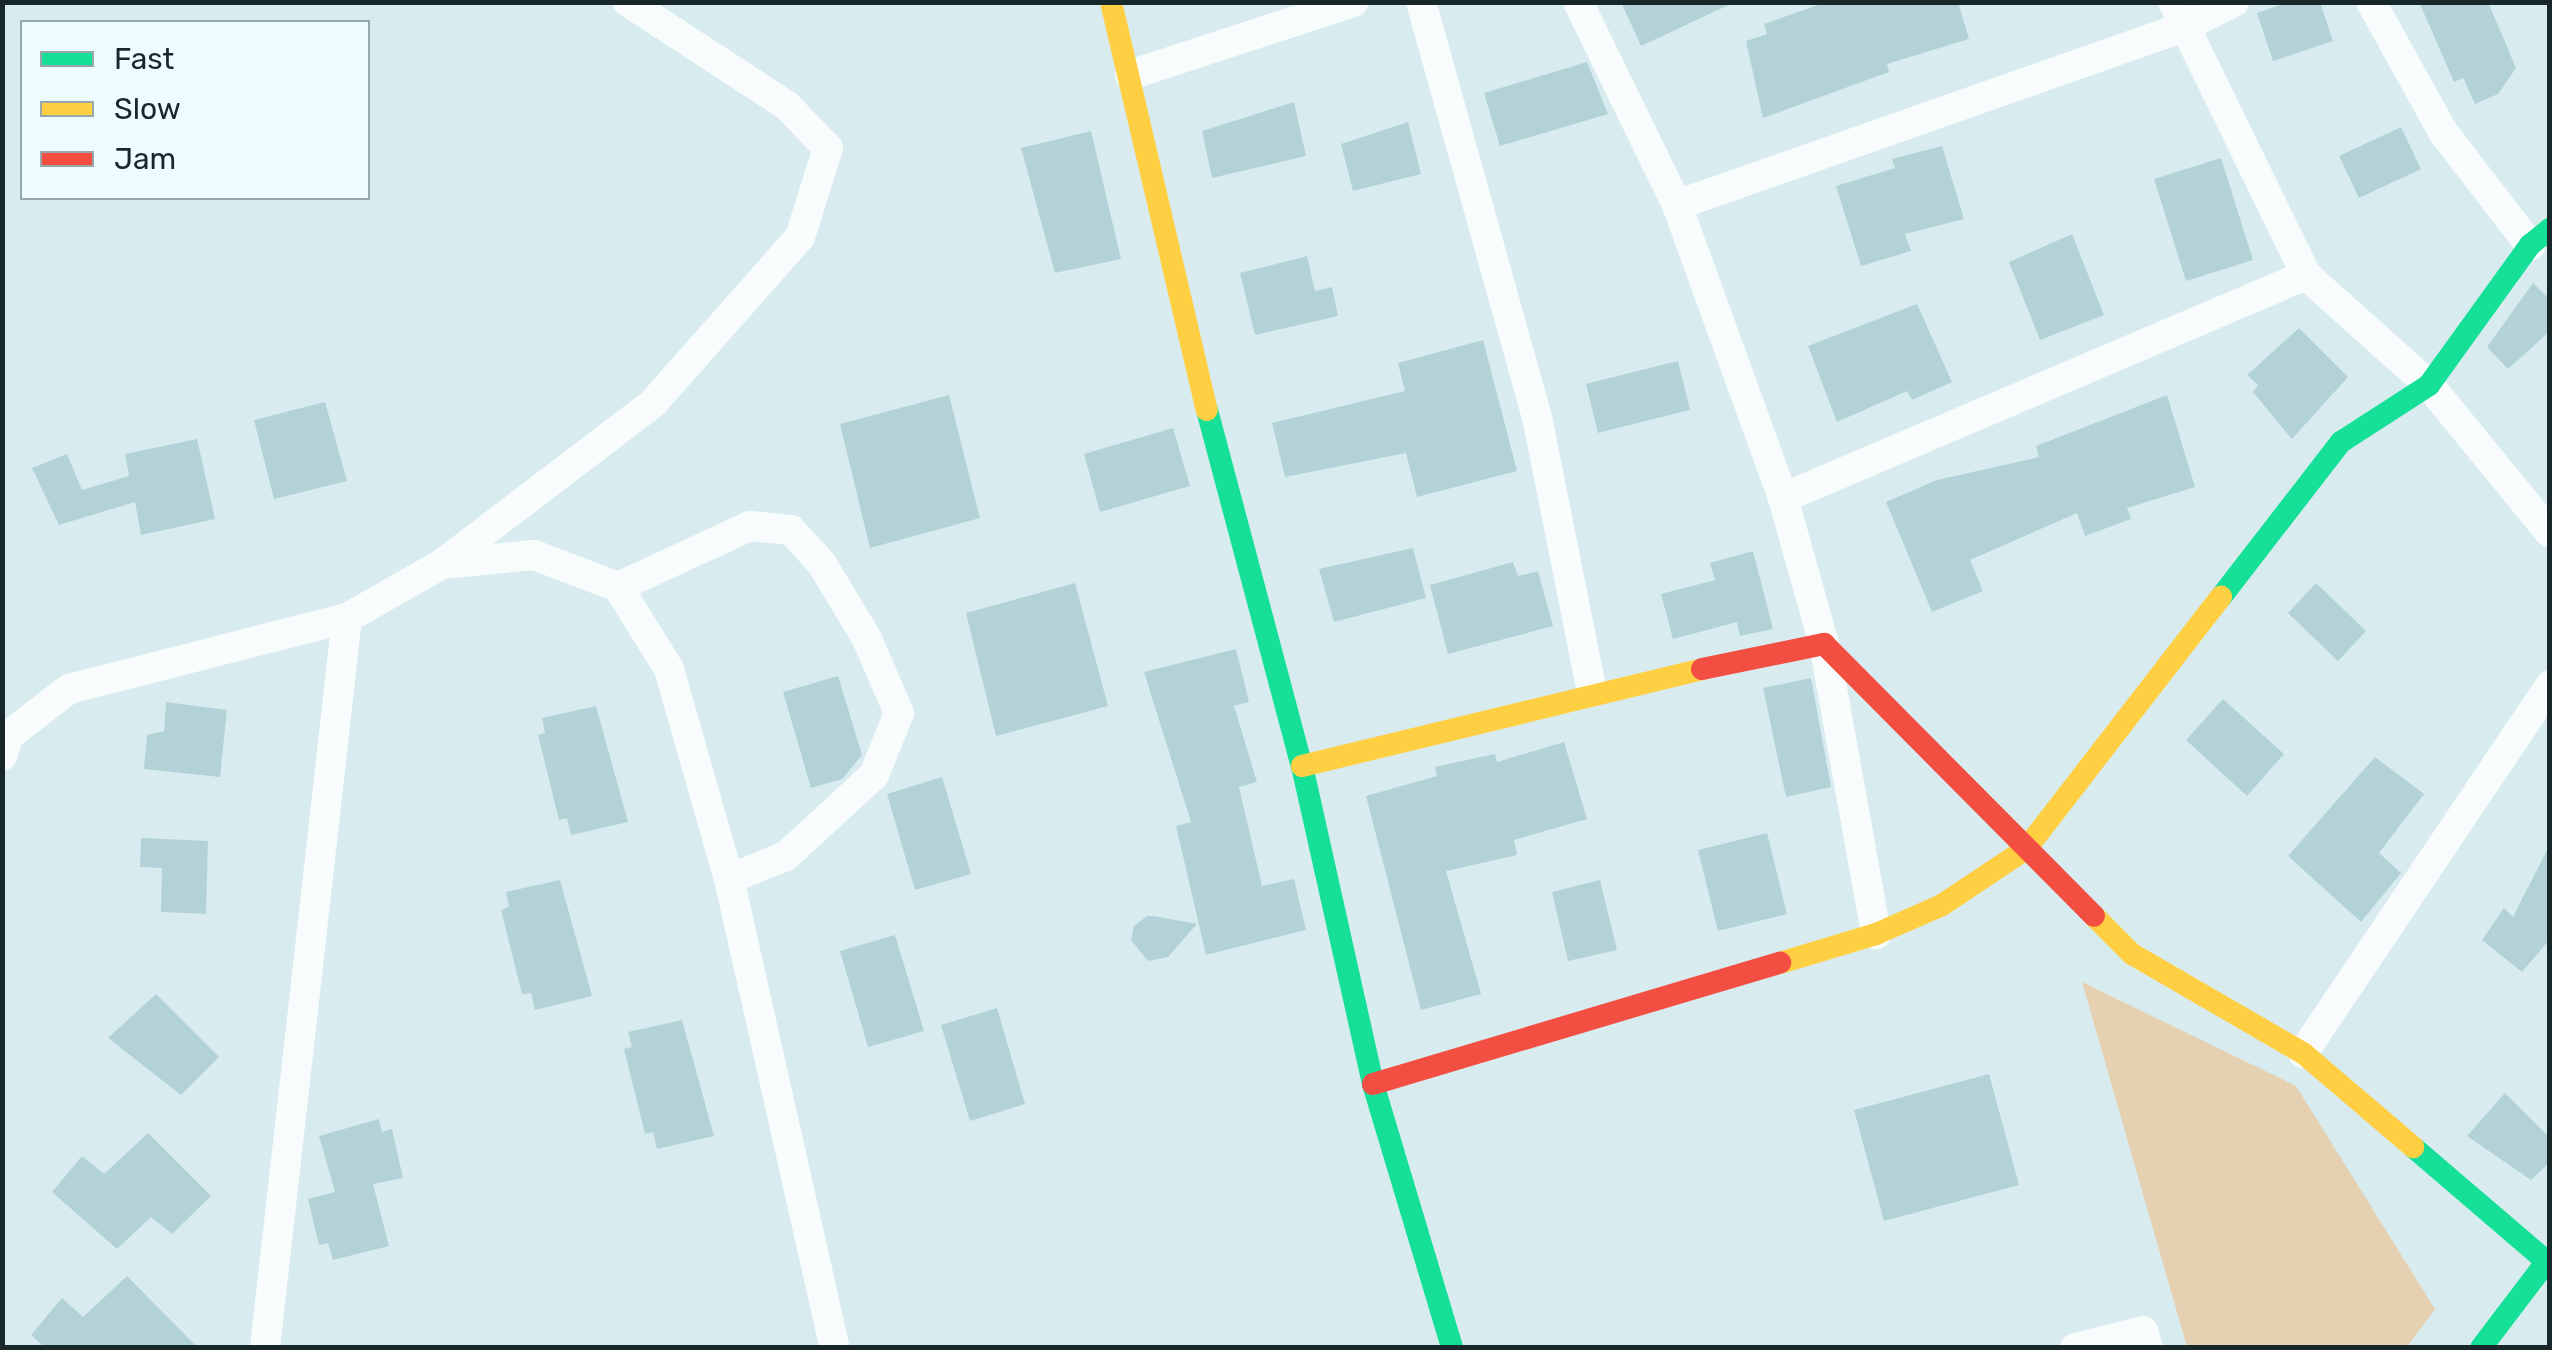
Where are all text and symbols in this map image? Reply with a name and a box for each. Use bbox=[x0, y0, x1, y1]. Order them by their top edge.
legend bbox=[20, 20, 370, 200]
text: Fast bbox=[114, 41, 174, 77]
text: Slow bbox=[114, 91, 181, 127]
text: Jam bbox=[114, 141, 176, 177]

